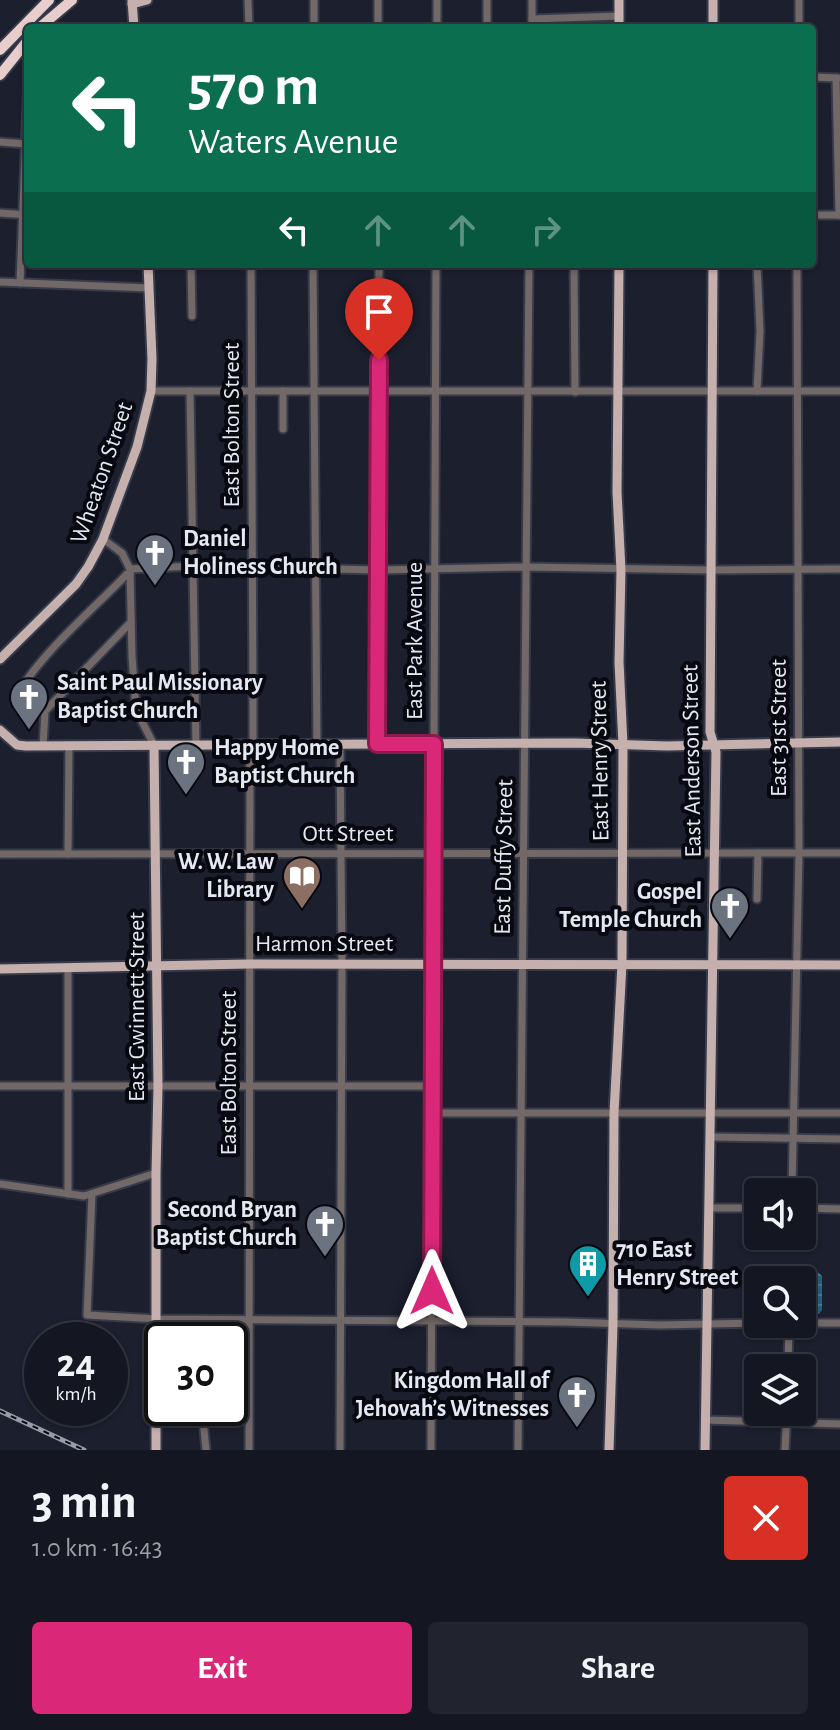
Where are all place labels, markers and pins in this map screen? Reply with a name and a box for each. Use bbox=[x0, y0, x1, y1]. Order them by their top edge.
pin bbox=[345, 278, 413, 360]
place label: Daniel Holiness Church bbox=[183, 527, 338, 579]
church icon: Daniel Holiness Church bbox=[134, 532, 176, 587]
place label: Saint Paul Missionary Baptist Church bbox=[57, 671, 263, 723]
church icon: Saint Paul Missionary Baptist Church bbox=[8, 676, 50, 731]
place label: Happy Home Baptist Church bbox=[214, 736, 355, 788]
church icon: Happy Home Baptist Church bbox=[165, 741, 207, 796]
place label: W. W. Law Library bbox=[178, 850, 274, 902]
library icon: W. W. Law Library bbox=[281, 855, 323, 910]
place label: Gospel Temple Church bbox=[559, 880, 702, 932]
church icon: Gospel Temple Church bbox=[709, 885, 751, 940]
place label: Second Bryan Baptist Church bbox=[156, 1198, 297, 1250]
church icon: Second Bryan Baptist Church bbox=[304, 1203, 346, 1258]
place label: 710 East Henry Street bbox=[616, 1238, 738, 1290]
building icon: 710 East Henry Street bbox=[567, 1243, 609, 1298]
place label: Kingdom Hall of Jehovah’s Witnesses bbox=[356, 1369, 551, 1421]
church icon: Kingdom Hall of Jehovah’s Witnesses bbox=[556, 1374, 598, 1429]

